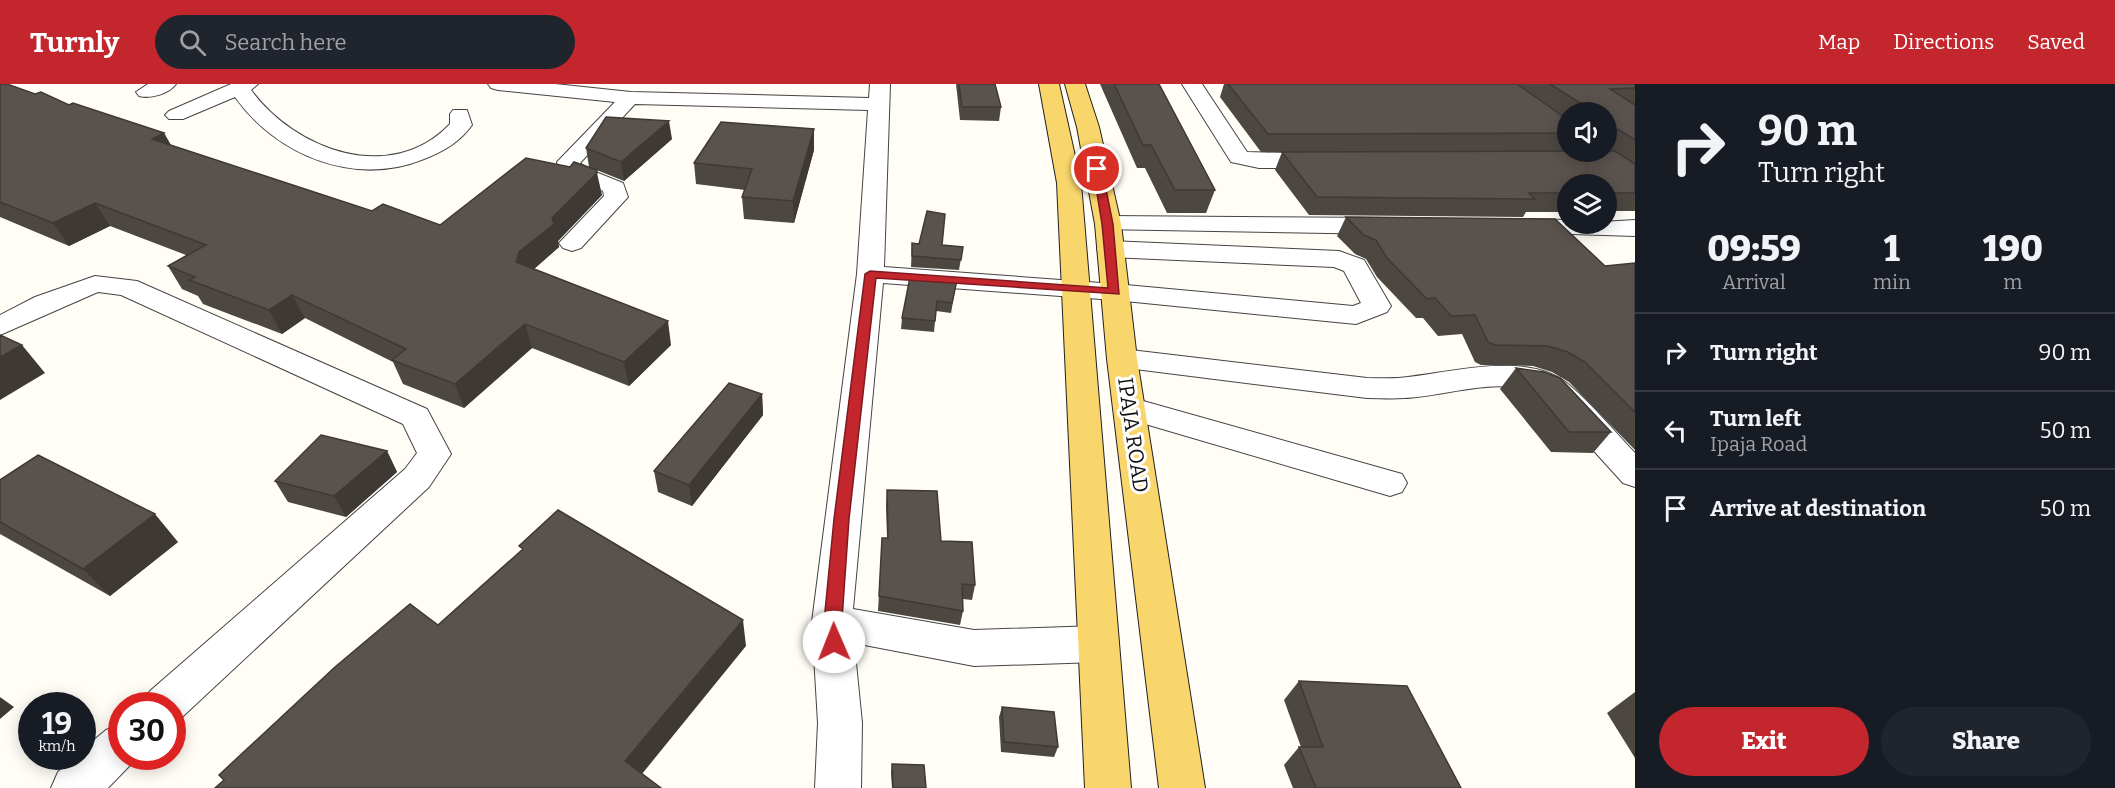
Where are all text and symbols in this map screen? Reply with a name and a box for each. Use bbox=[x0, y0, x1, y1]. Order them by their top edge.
search box bbox=[155, 15, 575, 69]
text: Turnly bbox=[30, 26, 119, 59]
icon: search bbox=[176, 26, 209, 59]
text: Search here bbox=[224, 29, 347, 56]
text: Map bbox=[1818, 29, 1860, 55]
text: Directions bbox=[1893, 29, 1994, 55]
text: Saved bbox=[2027, 29, 2085, 55]
map controls bbox=[1557, 102, 1617, 234]
button: sound bbox=[1557, 102, 1617, 162]
text: 90 m bbox=[1758, 106, 1857, 156]
icon: right bbox=[1659, 108, 1737, 186]
pin bbox=[1071, 143, 1122, 194]
icon: arrive bbox=[1080, 152, 1113, 185]
text: Turn right bbox=[1758, 157, 1885, 189]
button: layers bbox=[1557, 174, 1617, 234]
text: 09:59 bbox=[1707, 227, 1801, 271]
text: 1 bbox=[1884, 227, 1900, 271]
text: 190 bbox=[1983, 227, 2043, 271]
text: Arrival bbox=[1722, 270, 1786, 294]
text: min bbox=[1873, 270, 1911, 294]
text: m bbox=[2003, 270, 2022, 294]
icon: right bbox=[1659, 336, 1692, 369]
text: Turn right bbox=[1710, 339, 1818, 366]
text: 90 m bbox=[2039, 339, 2091, 366]
street label: IPAJA ROAD bbox=[1112, 376, 1154, 494]
text: Turn left bbox=[1710, 405, 1802, 432]
icon: left bbox=[1659, 414, 1692, 447]
text: 50 m bbox=[2040, 417, 2091, 444]
text: Ipaja Road bbox=[1710, 432, 1807, 456]
icon: arrive bbox=[1659, 492, 1692, 525]
text: Arrive at destination bbox=[1710, 495, 1926, 522]
text: 50 m bbox=[2040, 495, 2091, 522]
position arrow bbox=[802, 610, 866, 674]
speed limit sign: 30 bbox=[108, 692, 186, 770]
text: 19 bbox=[42, 706, 72, 742]
button: Exit bbox=[1659, 707, 1869, 776]
button: Share bbox=[1881, 707, 2091, 776]
text: km/h bbox=[38, 737, 76, 755]

